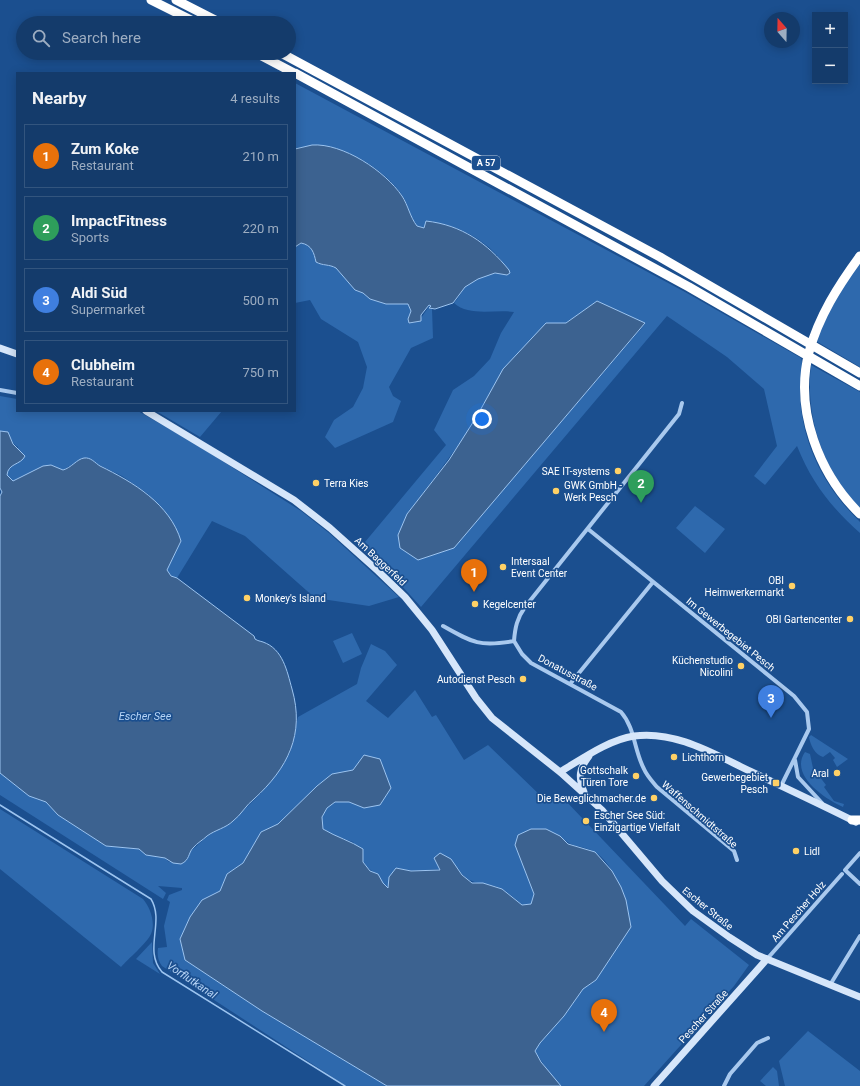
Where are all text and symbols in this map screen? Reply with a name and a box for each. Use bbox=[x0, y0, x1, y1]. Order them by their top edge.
north arrow bbox=[764, 12, 800, 48]
map controls bbox=[812, 12, 848, 84]
button: + bbox=[812, 12, 848, 48]
search box bbox=[16, 16, 296, 60]
icon: search bbox=[30, 27, 52, 49]
text: Search here bbox=[62, 29, 141, 47]
button: − bbox=[812, 48, 848, 84]
text: Nearby bbox=[32, 88, 87, 108]
text: 4 results bbox=[230, 91, 280, 106]
text: Zum Koke bbox=[71, 140, 139, 158]
text: 1 bbox=[42, 149, 50, 164]
text: 210 m bbox=[242, 149, 279, 164]
road number: A 57 bbox=[472, 156, 500, 170]
text: Restaurant bbox=[71, 158, 134, 173]
text: ImpactFitness bbox=[71, 212, 167, 230]
text: 2 bbox=[42, 221, 50, 236]
text: 220 m bbox=[242, 221, 279, 236]
text: Sports bbox=[71, 230, 109, 245]
text: Aldi Süd bbox=[71, 284, 127, 302]
text: 3 bbox=[42, 293, 50, 308]
text: 500 m bbox=[242, 293, 279, 308]
text: Supermarket bbox=[71, 302, 145, 317]
text: Clubheim bbox=[71, 356, 135, 374]
text: 4 bbox=[42, 365, 50, 380]
text: 750 m bbox=[242, 365, 279, 380]
text: Restaurant bbox=[71, 374, 134, 389]
your location bbox=[472, 409, 492, 429]
place label: SAE IT-systems bbox=[542, 466, 610, 477]
marker: SAE IT-systems bbox=[613, 466, 623, 476]
pin: 2 bbox=[628, 470, 654, 503]
marker: Terra Kies bbox=[311, 478, 321, 488]
place label: Terra Kies bbox=[324, 478, 368, 489]
place label: GWK GmbH - Werk Pesch bbox=[564, 480, 622, 503]
marker: GWK GmbH - Werk Pesch bbox=[551, 486, 561, 496]
street label: Am Baggerfeld bbox=[353, 535, 409, 588]
place label: Intersaal Event Center bbox=[511, 556, 568, 579]
pin: 1 bbox=[461, 559, 487, 592]
marker: Intersaal Event Center bbox=[498, 562, 508, 572]
place label: OBI Heimwerkermarkt bbox=[705, 575, 784, 598]
marker: OBI Heimwerkermarkt bbox=[787, 581, 797, 591]
marker: Monkey's Island bbox=[242, 593, 252, 603]
place label: Monkey's Island bbox=[255, 593, 326, 604]
street label: Im Gewerbegebiet Pesch bbox=[684, 595, 777, 673]
marker: Kegelcenter bbox=[470, 599, 480, 609]
place label: Kegelcenter bbox=[483, 599, 536, 610]
place label: OBI Gartencenter bbox=[766, 614, 843, 625]
marker: OBI Gartencenter bbox=[845, 614, 855, 624]
street label: Donatusstraße bbox=[536, 652, 599, 693]
place label: Küchenstudio Nicolini bbox=[672, 655, 733, 678]
marker: Küchenstudio Nicolini bbox=[736, 661, 746, 671]
place label: Autodienst Pesch bbox=[437, 674, 515, 685]
marker: Autodienst Pesch bbox=[518, 674, 528, 684]
pin: 3 bbox=[758, 685, 784, 718]
water label: Escher See bbox=[119, 710, 172, 723]
marker: Lichthorn bbox=[669, 752, 679, 762]
place label: Lichthorn bbox=[682, 752, 724, 763]
place label: Gottschalk Türen Tore bbox=[580, 765, 629, 788]
place label: Aral bbox=[811, 768, 829, 779]
marker: Aral bbox=[832, 768, 842, 778]
marker: Gottschalk Türen Tore bbox=[631, 771, 641, 781]
place label: Gewerbegebiet Pesch bbox=[701, 772, 768, 795]
marker: Gewerbegebiet Pesch bbox=[771, 778, 781, 788]
street label: Waffenschmidtstraße bbox=[660, 779, 740, 850]
place label: Die Beweglichmacher.de bbox=[537, 793, 646, 804]
marker: Die Beweglichmacher.de bbox=[649, 793, 659, 803]
place label: Escher See Süd: Einzigartige Vielfalt bbox=[594, 810, 680, 833]
marker: Escher See Süd: Einzigartige Vielfalt bbox=[581, 816, 591, 826]
marker: Lidl bbox=[791, 846, 801, 856]
place label: Lidl bbox=[804, 846, 820, 857]
street label: Am Pescher Holz bbox=[769, 879, 828, 944]
street label: Escher Straße bbox=[680, 885, 735, 932]
water label: Vorflutkanal bbox=[164, 959, 219, 1002]
street label: Pescher Straße bbox=[677, 987, 730, 1045]
pin: 4 bbox=[591, 999, 617, 1032]

